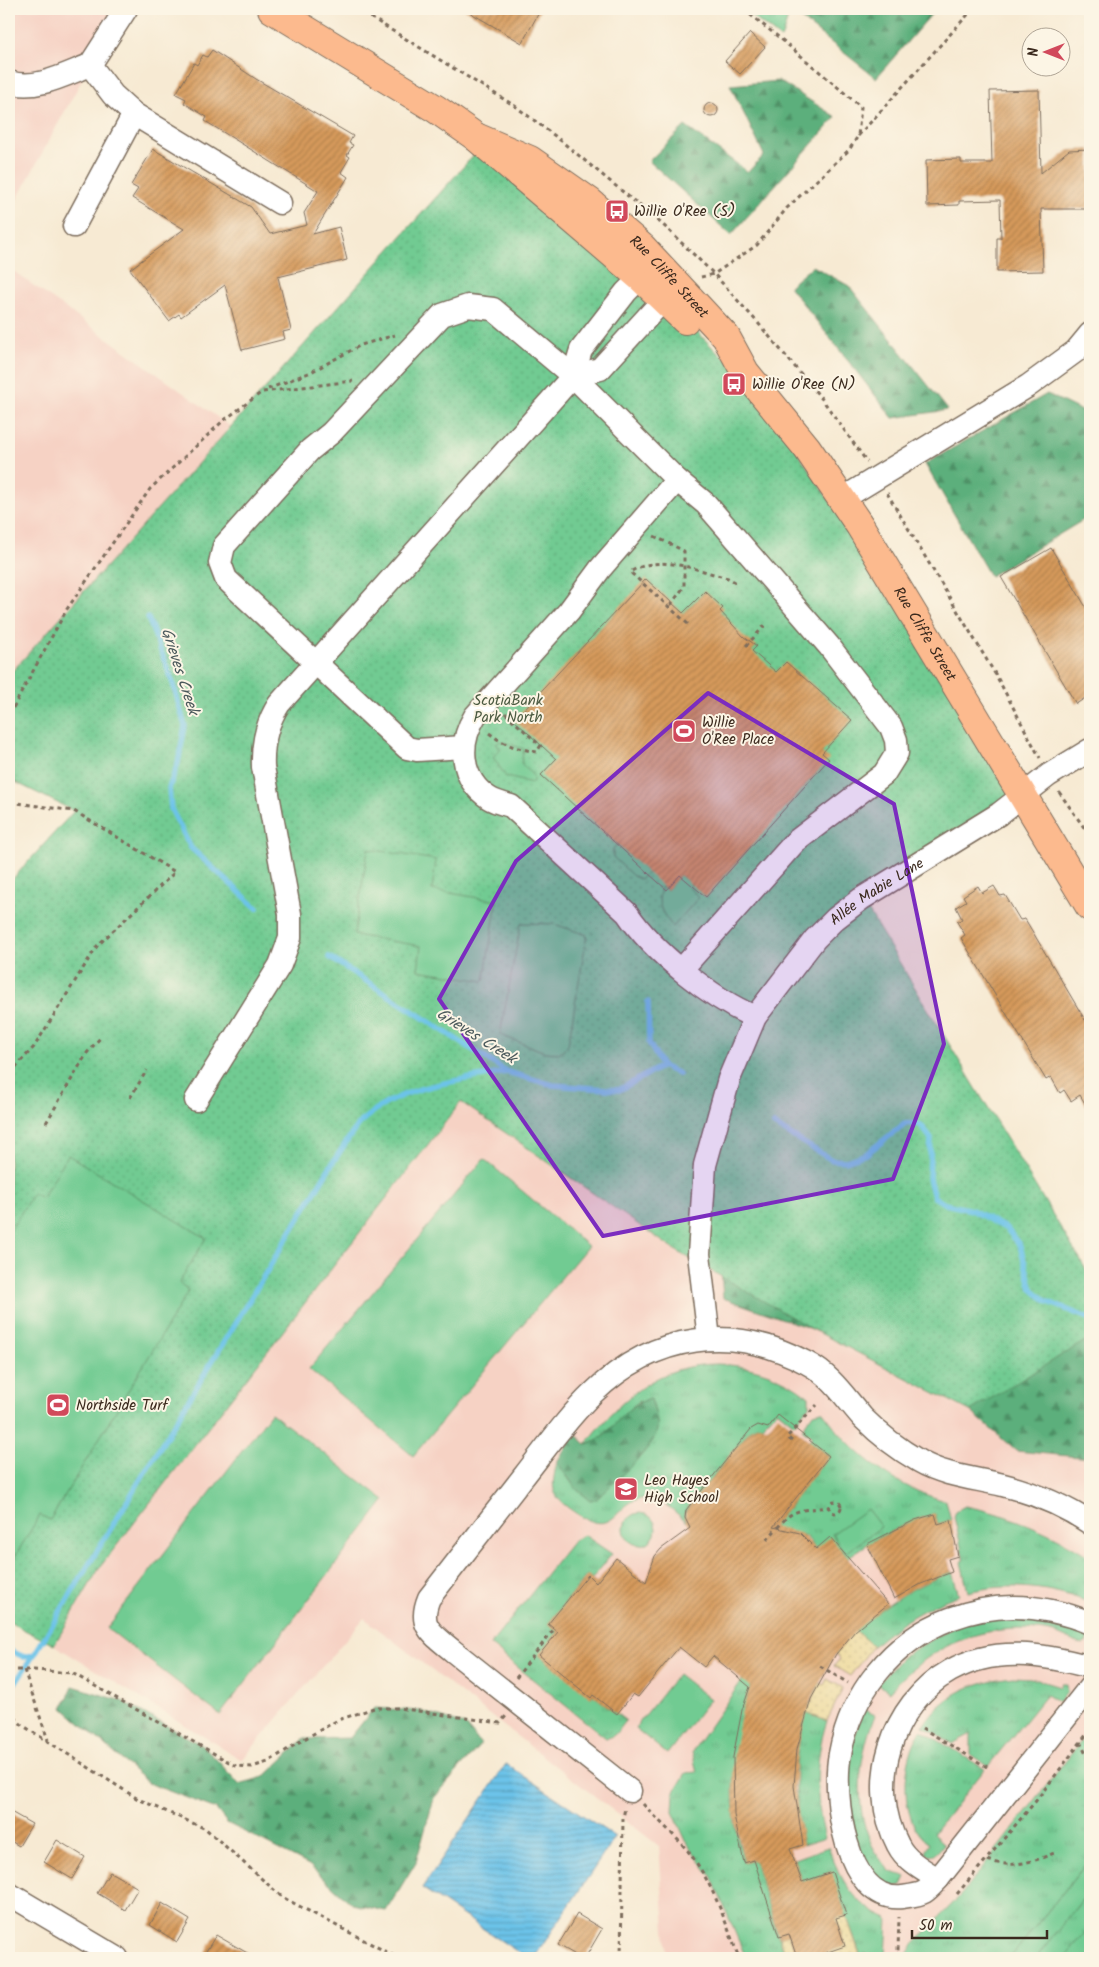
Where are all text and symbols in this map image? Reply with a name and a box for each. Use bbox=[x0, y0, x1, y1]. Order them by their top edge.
north arrow bbox=[1022, 28, 1072, 78]
text: N bbox=[1023, 47, 1045, 56]
bus stop icon: Willie O'Ree (S) bbox=[604, 198, 630, 224]
place label: Willie O'Ree (S) bbox=[634, 200, 735, 224]
street label: Rue Cliffe Street bbox=[623, 230, 714, 325]
bus stop icon: Willie O'Ree (N) bbox=[721, 371, 747, 397]
place label: Willie O'Ree (N) bbox=[752, 373, 856, 397]
street label: Rue Cliffe Street bbox=[886, 582, 962, 687]
water label: Grieves Creek bbox=[154, 625, 206, 721]
park label: ScotiaBank Park North bbox=[473, 689, 544, 730]
place label: Willie O'Ree Place bbox=[702, 711, 774, 752]
sports icon: Willie O'Ree Place bbox=[671, 718, 697, 744]
street label: Allée Mabie Lane bbox=[825, 852, 929, 932]
water label: Grieves Creek bbox=[431, 1002, 523, 1072]
sports icon: Northside Turf bbox=[45, 1392, 71, 1418]
place label: Northside Turf bbox=[76, 1394, 169, 1418]
place label: Leo Hayes High School bbox=[644, 1469, 719, 1510]
school or university icon: Leo Hayes High School bbox=[613, 1476, 639, 1502]
scale bar bbox=[912, 1907, 1046, 1939]
text: 50 m bbox=[919, 1914, 953, 1938]

